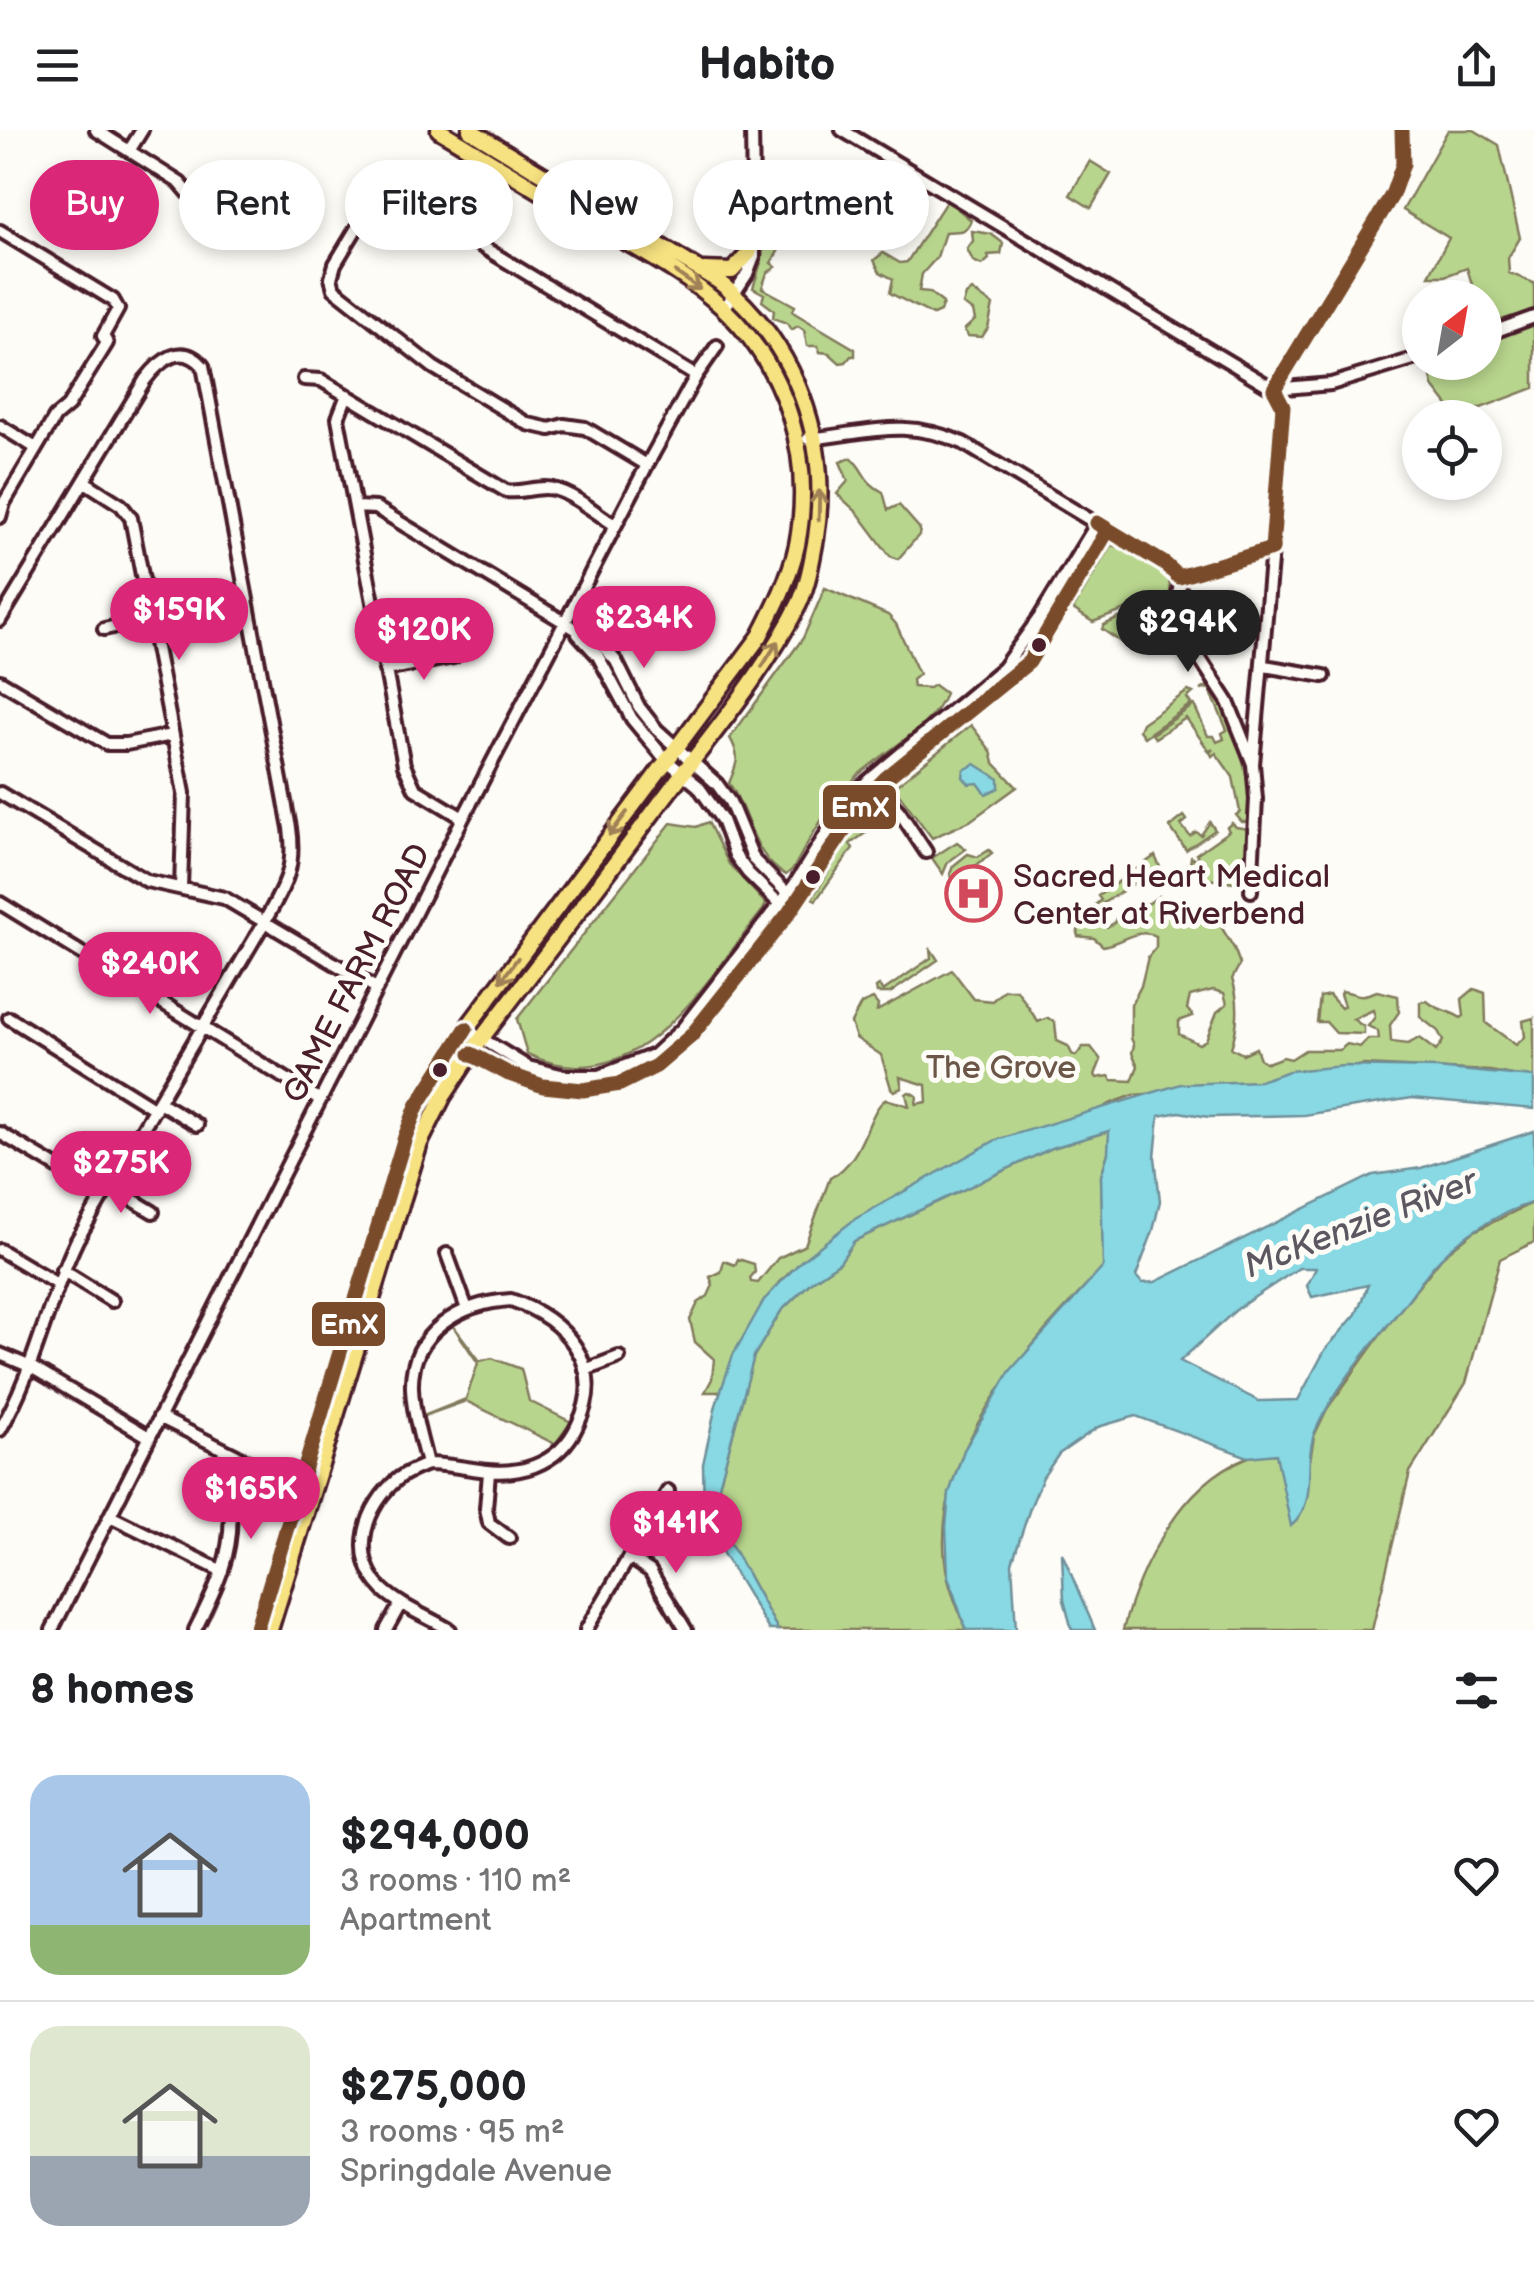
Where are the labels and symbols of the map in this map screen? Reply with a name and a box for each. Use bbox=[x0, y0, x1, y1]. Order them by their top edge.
one-way arrow bbox=[674, 270, 702, 291]
north arrow bbox=[1402, 280, 1502, 380]
one-way arrow bbox=[809, 489, 828, 521]
pin: $159K bbox=[109, 578, 249, 663]
pin: $234K bbox=[574, 586, 714, 671]
pin: $294K bbox=[1118, 590, 1258, 675]
pin: $120K bbox=[354, 598, 494, 683]
unlabelled marker bbox=[1029, 635, 1049, 655]
one-way arrow bbox=[760, 640, 781, 668]
line badge: EmX bbox=[821, 783, 898, 831]
text: EmX bbox=[831, 792, 890, 825]
one-way arrow bbox=[608, 810, 629, 837]
street label: GAME FARM ROAD bbox=[275, 838, 440, 1110]
place label: Sacred Heart Medical Center at Riverbend bbox=[1013, 858, 1330, 934]
hospital icon: Sacred Heart Medical Center at Riverbend bbox=[944, 864, 1004, 924]
unlabelled marker bbox=[803, 867, 823, 887]
pin: $240K bbox=[80, 932, 220, 1017]
one-way arrow bbox=[499, 956, 520, 983]
park label: The Grove bbox=[926, 1049, 1076, 1088]
unlabelled marker bbox=[430, 1060, 450, 1080]
pin: $275K bbox=[51, 1131, 191, 1216]
water label: McKenzie River bbox=[1238, 1159, 1485, 1289]
line badge: EmX bbox=[310, 1300, 387, 1348]
text: EmX bbox=[320, 1309, 379, 1342]
pin: $165K bbox=[181, 1457, 321, 1542]
pin: $141K bbox=[606, 1491, 746, 1576]

